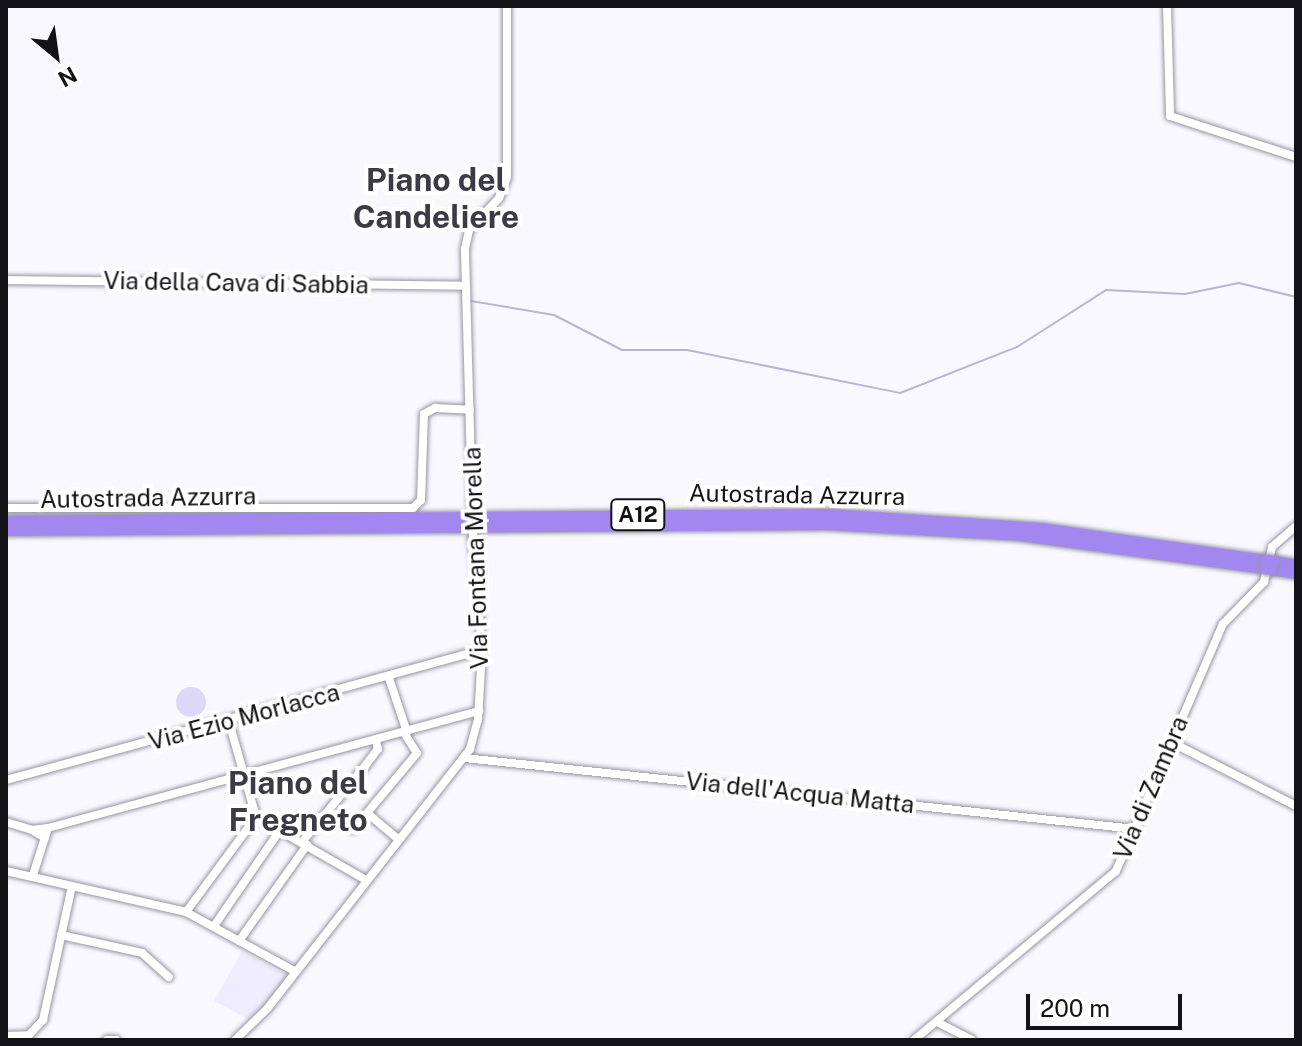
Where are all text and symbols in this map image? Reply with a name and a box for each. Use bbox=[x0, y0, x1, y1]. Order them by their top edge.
north arrow bbox=[16, 16, 96, 96]
text: N bbox=[54, 61, 81, 93]
district label: Piano del Candeliere bbox=[353, 162, 519, 237]
street label: Via della Cava di Sabbia bbox=[103, 266, 369, 300]
street label: Via Fontana Morella bbox=[458, 446, 494, 670]
street label: Autostrada Azzurra bbox=[689, 479, 905, 511]
street label: Autostrada Azzurra bbox=[40, 482, 256, 514]
road number: A12 bbox=[610, 497, 666, 533]
street label: Via Ezio Morlacca bbox=[145, 678, 343, 756]
street label: Via di Zambra bbox=[1108, 712, 1194, 864]
district label: Piano del Fregneto bbox=[228, 765, 368, 840]
street label: Via dell'Acqua Matta bbox=[684, 767, 916, 819]
scale bar bbox=[1030, 978, 1186, 1028]
text: 200 m bbox=[1040, 994, 1110, 1022]

